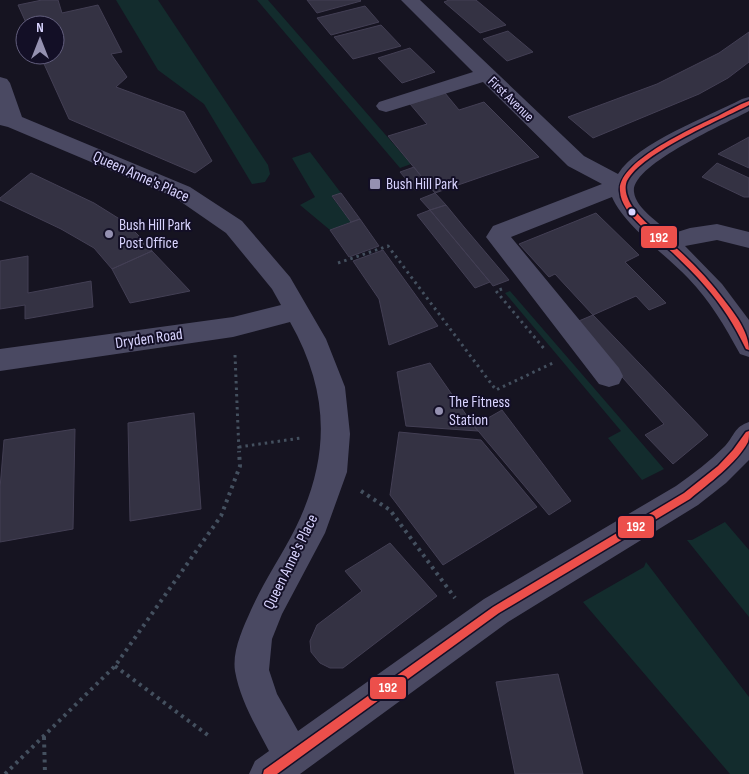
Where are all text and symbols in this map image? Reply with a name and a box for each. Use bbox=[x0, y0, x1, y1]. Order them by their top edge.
north arrow bbox=[15, 15, 65, 65]
text: N bbox=[36, 19, 44, 36]
street label: First Avenue bbox=[484, 73, 538, 125]
street label: Queen Anne's Place bbox=[90, 147, 192, 207]
place label: Bush Hill Park bbox=[386, 175, 458, 194]
marker: Bush Hill Park bbox=[368, 177, 382, 191]
unlabelled marker bbox=[627, 207, 637, 217]
place label: Bush Hill Park Post Office bbox=[119, 216, 191, 253]
line badge: 192 bbox=[640, 225, 678, 249]
marker: Bush Hill Park Post Office bbox=[103, 228, 115, 240]
text: 192 bbox=[650, 229, 668, 246]
street label: Dryden Road bbox=[114, 325, 184, 353]
place label: The Fitness Station bbox=[449, 393, 510, 430]
marker: The Fitness Station bbox=[433, 405, 445, 417]
street label: Queen Anne's Place bbox=[260, 511, 322, 613]
line badge: 192 bbox=[617, 515, 655, 539]
text: 192 bbox=[627, 518, 645, 535]
line badge: 192 bbox=[369, 676, 407, 700]
text: 192 bbox=[379, 679, 397, 696]

